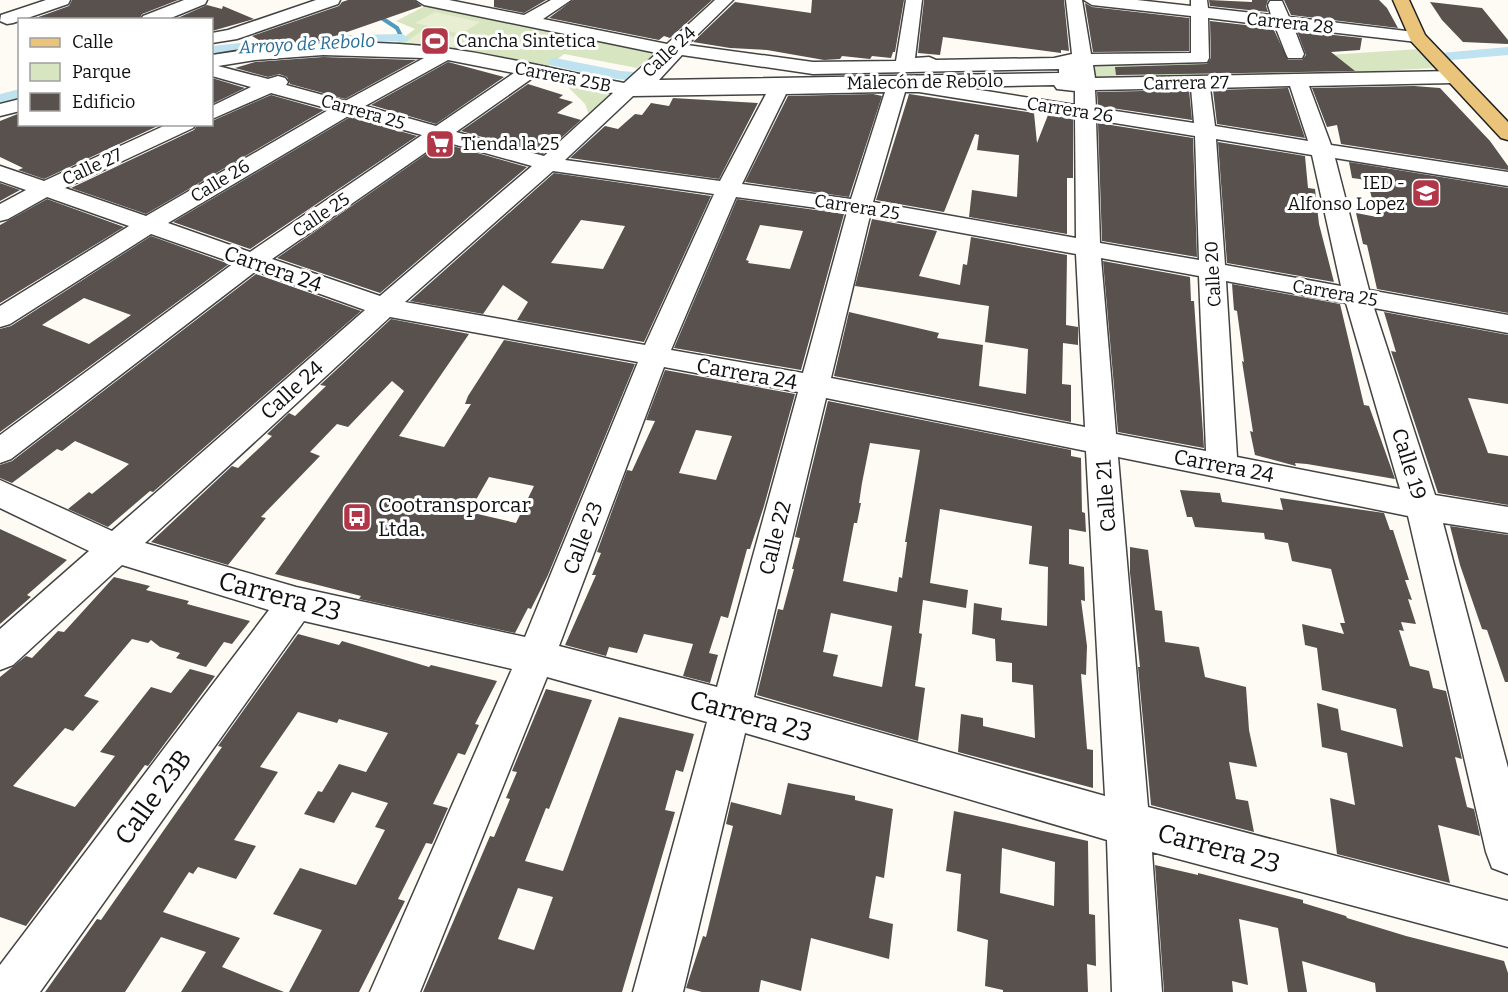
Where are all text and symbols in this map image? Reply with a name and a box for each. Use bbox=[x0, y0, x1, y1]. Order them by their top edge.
street label: Carrera 28 bbox=[1245, 7, 1335, 39]
legend bbox=[18, 18, 213, 126]
street label: Calle 24 bbox=[638, 21, 701, 82]
sports icon: Cancha Sintetica bbox=[419, 25, 451, 57]
water label: Arroyo de Rebolo bbox=[237, 29, 376, 59]
place label: Cancha Sintetica bbox=[456, 30, 596, 52]
text: Calle bbox=[72, 31, 113, 53]
street label: Carrera 25B bbox=[513, 57, 613, 97]
text: Parque bbox=[72, 61, 131, 83]
street label: Malecón de Rebolo bbox=[847, 70, 1003, 94]
street label: Carrera 27 bbox=[1143, 71, 1229, 95]
street label: Carrera 25 bbox=[318, 90, 408, 134]
text: Edificio bbox=[72, 91, 135, 113]
street label: Carrera 26 bbox=[1025, 92, 1115, 128]
supermarket icon: Tienda la 25 bbox=[424, 128, 456, 160]
place label: Tienda la 25 bbox=[461, 133, 559, 155]
street label: Calle 27 bbox=[59, 144, 125, 190]
street label: Calle 26 bbox=[186, 155, 254, 207]
place label: IED - Alfonso Lopez bbox=[1288, 172, 1405, 215]
school or university icon: IED - Alfonso Lopez bbox=[1410, 177, 1442, 209]
street label: Calle 25 bbox=[288, 188, 354, 242]
street label: Carrera 25 bbox=[813, 189, 901, 225]
street label: Carrera 24 bbox=[221, 240, 325, 298]
street label: Calle 20 bbox=[1200, 240, 1226, 308]
street label: Carrera 25 bbox=[1291, 275, 1379, 311]
street label: Carrera 24 bbox=[695, 352, 799, 396]
street label: Calle 24 bbox=[255, 355, 329, 425]
street label: Calle 19 bbox=[1386, 425, 1432, 503]
street label: Carrera 24 bbox=[1172, 444, 1276, 488]
street label: Calle 21 bbox=[1090, 459, 1121, 533]
place label: Cootransporcar Ltda. bbox=[378, 492, 531, 542]
street label: Calle 23 bbox=[557, 498, 609, 578]
street label: Calle 22 bbox=[753, 498, 797, 578]
bus stop icon: Cootransporcar Ltda. bbox=[341, 501, 373, 533]
street label: Carrera 23 bbox=[215, 565, 345, 628]
street label: Carrera 23 bbox=[686, 684, 816, 749]
street label: Calle 23B bbox=[109, 744, 198, 851]
street label: Carrera 23 bbox=[1154, 817, 1284, 880]

